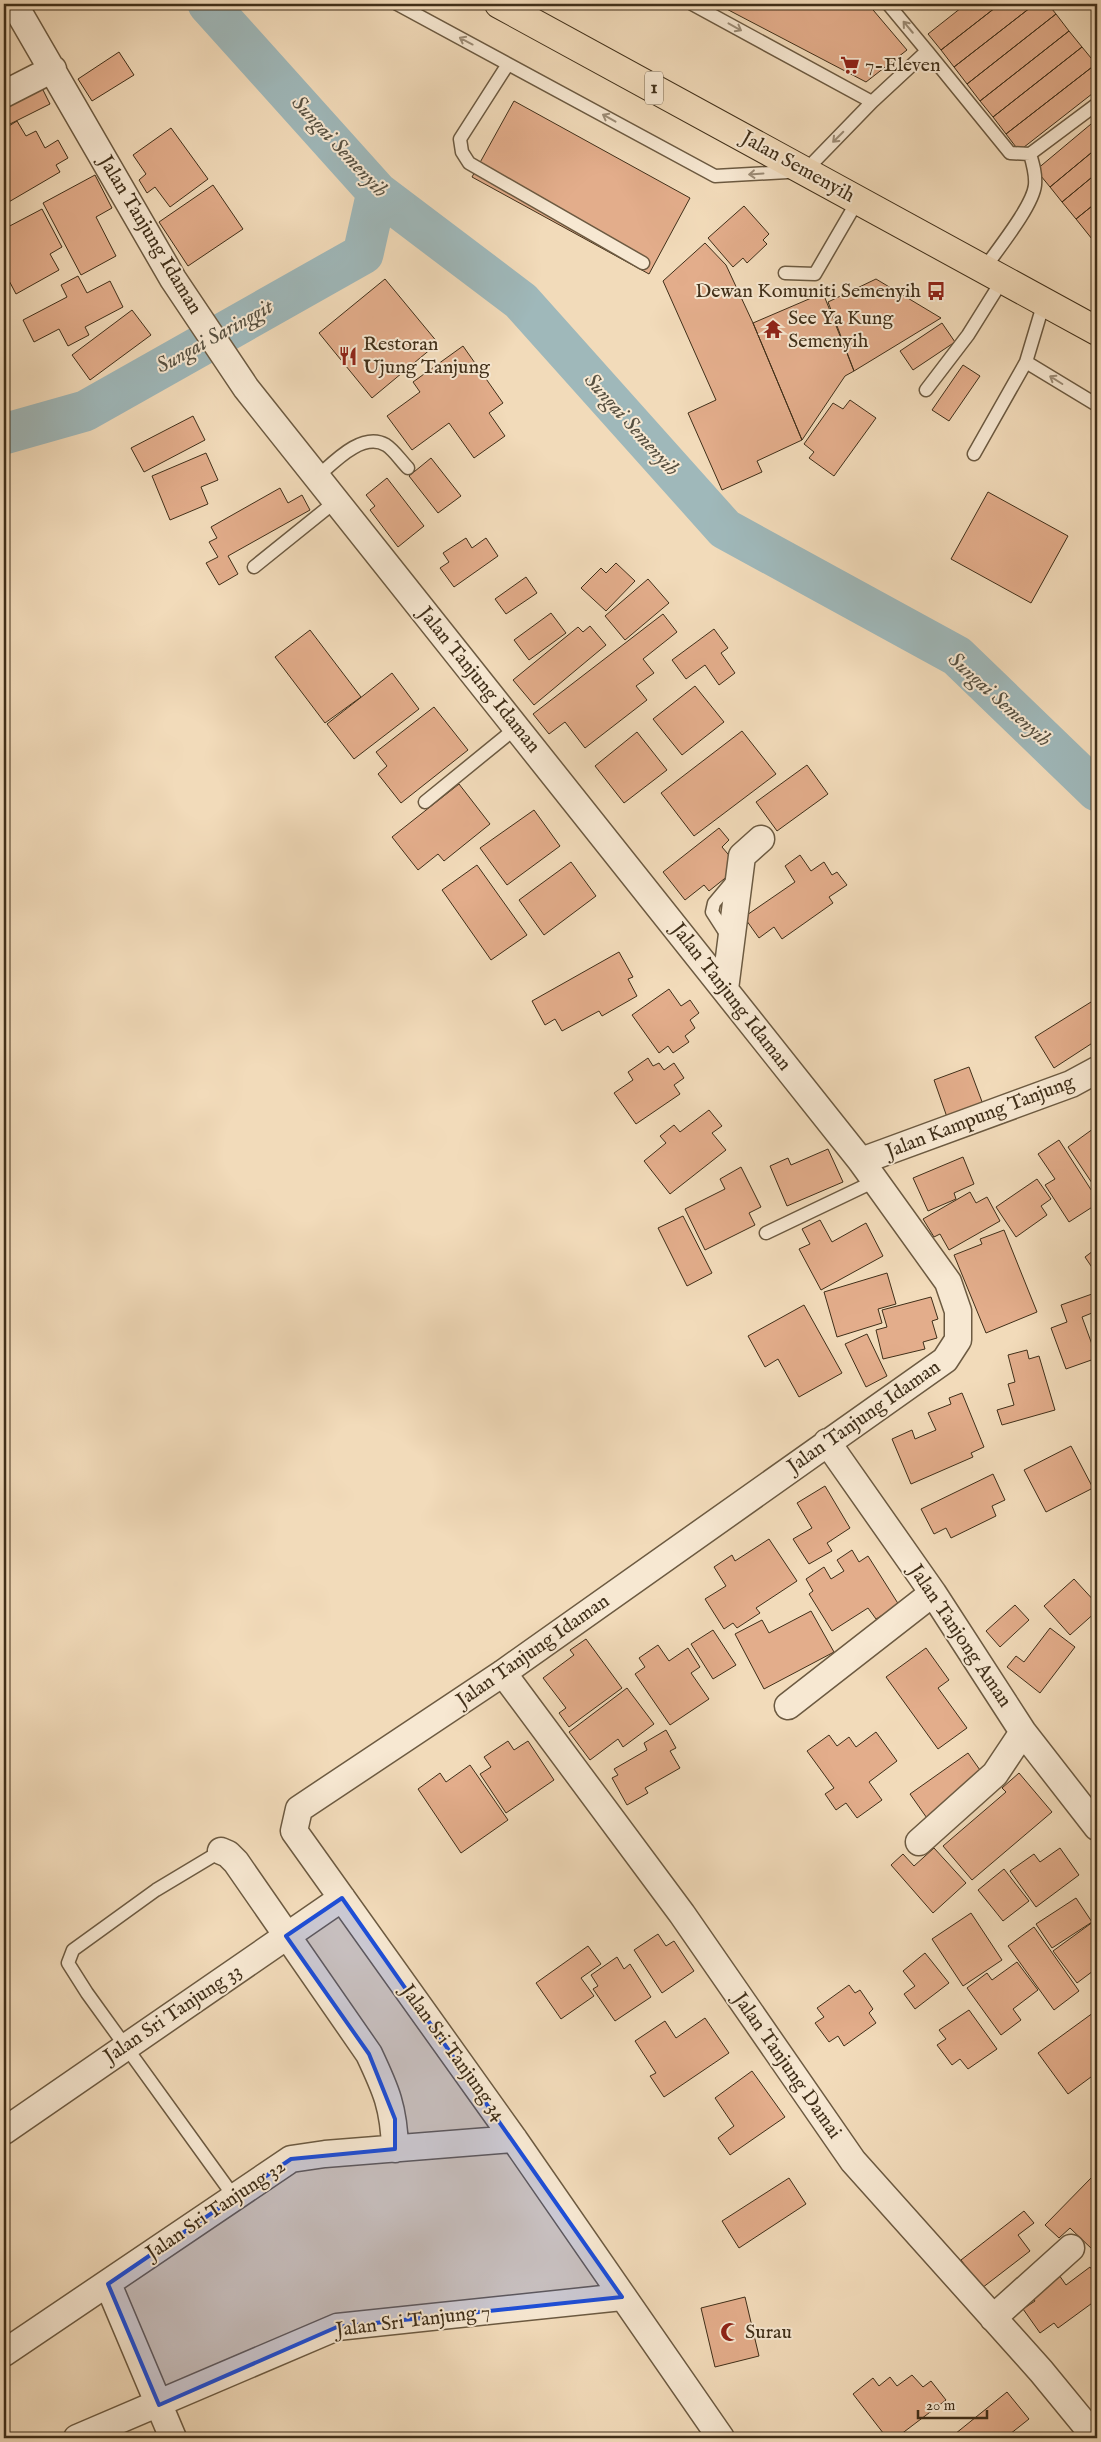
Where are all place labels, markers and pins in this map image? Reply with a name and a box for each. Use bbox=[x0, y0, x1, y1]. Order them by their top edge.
place label: 7-Eleven bbox=[865, 53, 941, 78]
supermarket icon: 7-Eleven bbox=[839, 54, 861, 76]
place label: Dewan Komuniti Semenyih bbox=[695, 279, 921, 304]
bus stop icon: Dewan Komuniti Semenyih bbox=[925, 280, 947, 302]
place label: See Ya Kung Semenyih bbox=[788, 306, 894, 354]
temple icon: See Ya Kung Semenyih bbox=[762, 318, 784, 340]
place label: Restoran Ujung Tanjung bbox=[363, 332, 491, 380]
restaurant icon: Restoran Ujung Tanjung bbox=[337, 345, 359, 367]
place label: Surau bbox=[745, 2320, 792, 2345]
mosque icon: Surau bbox=[719, 2321, 741, 2343]

